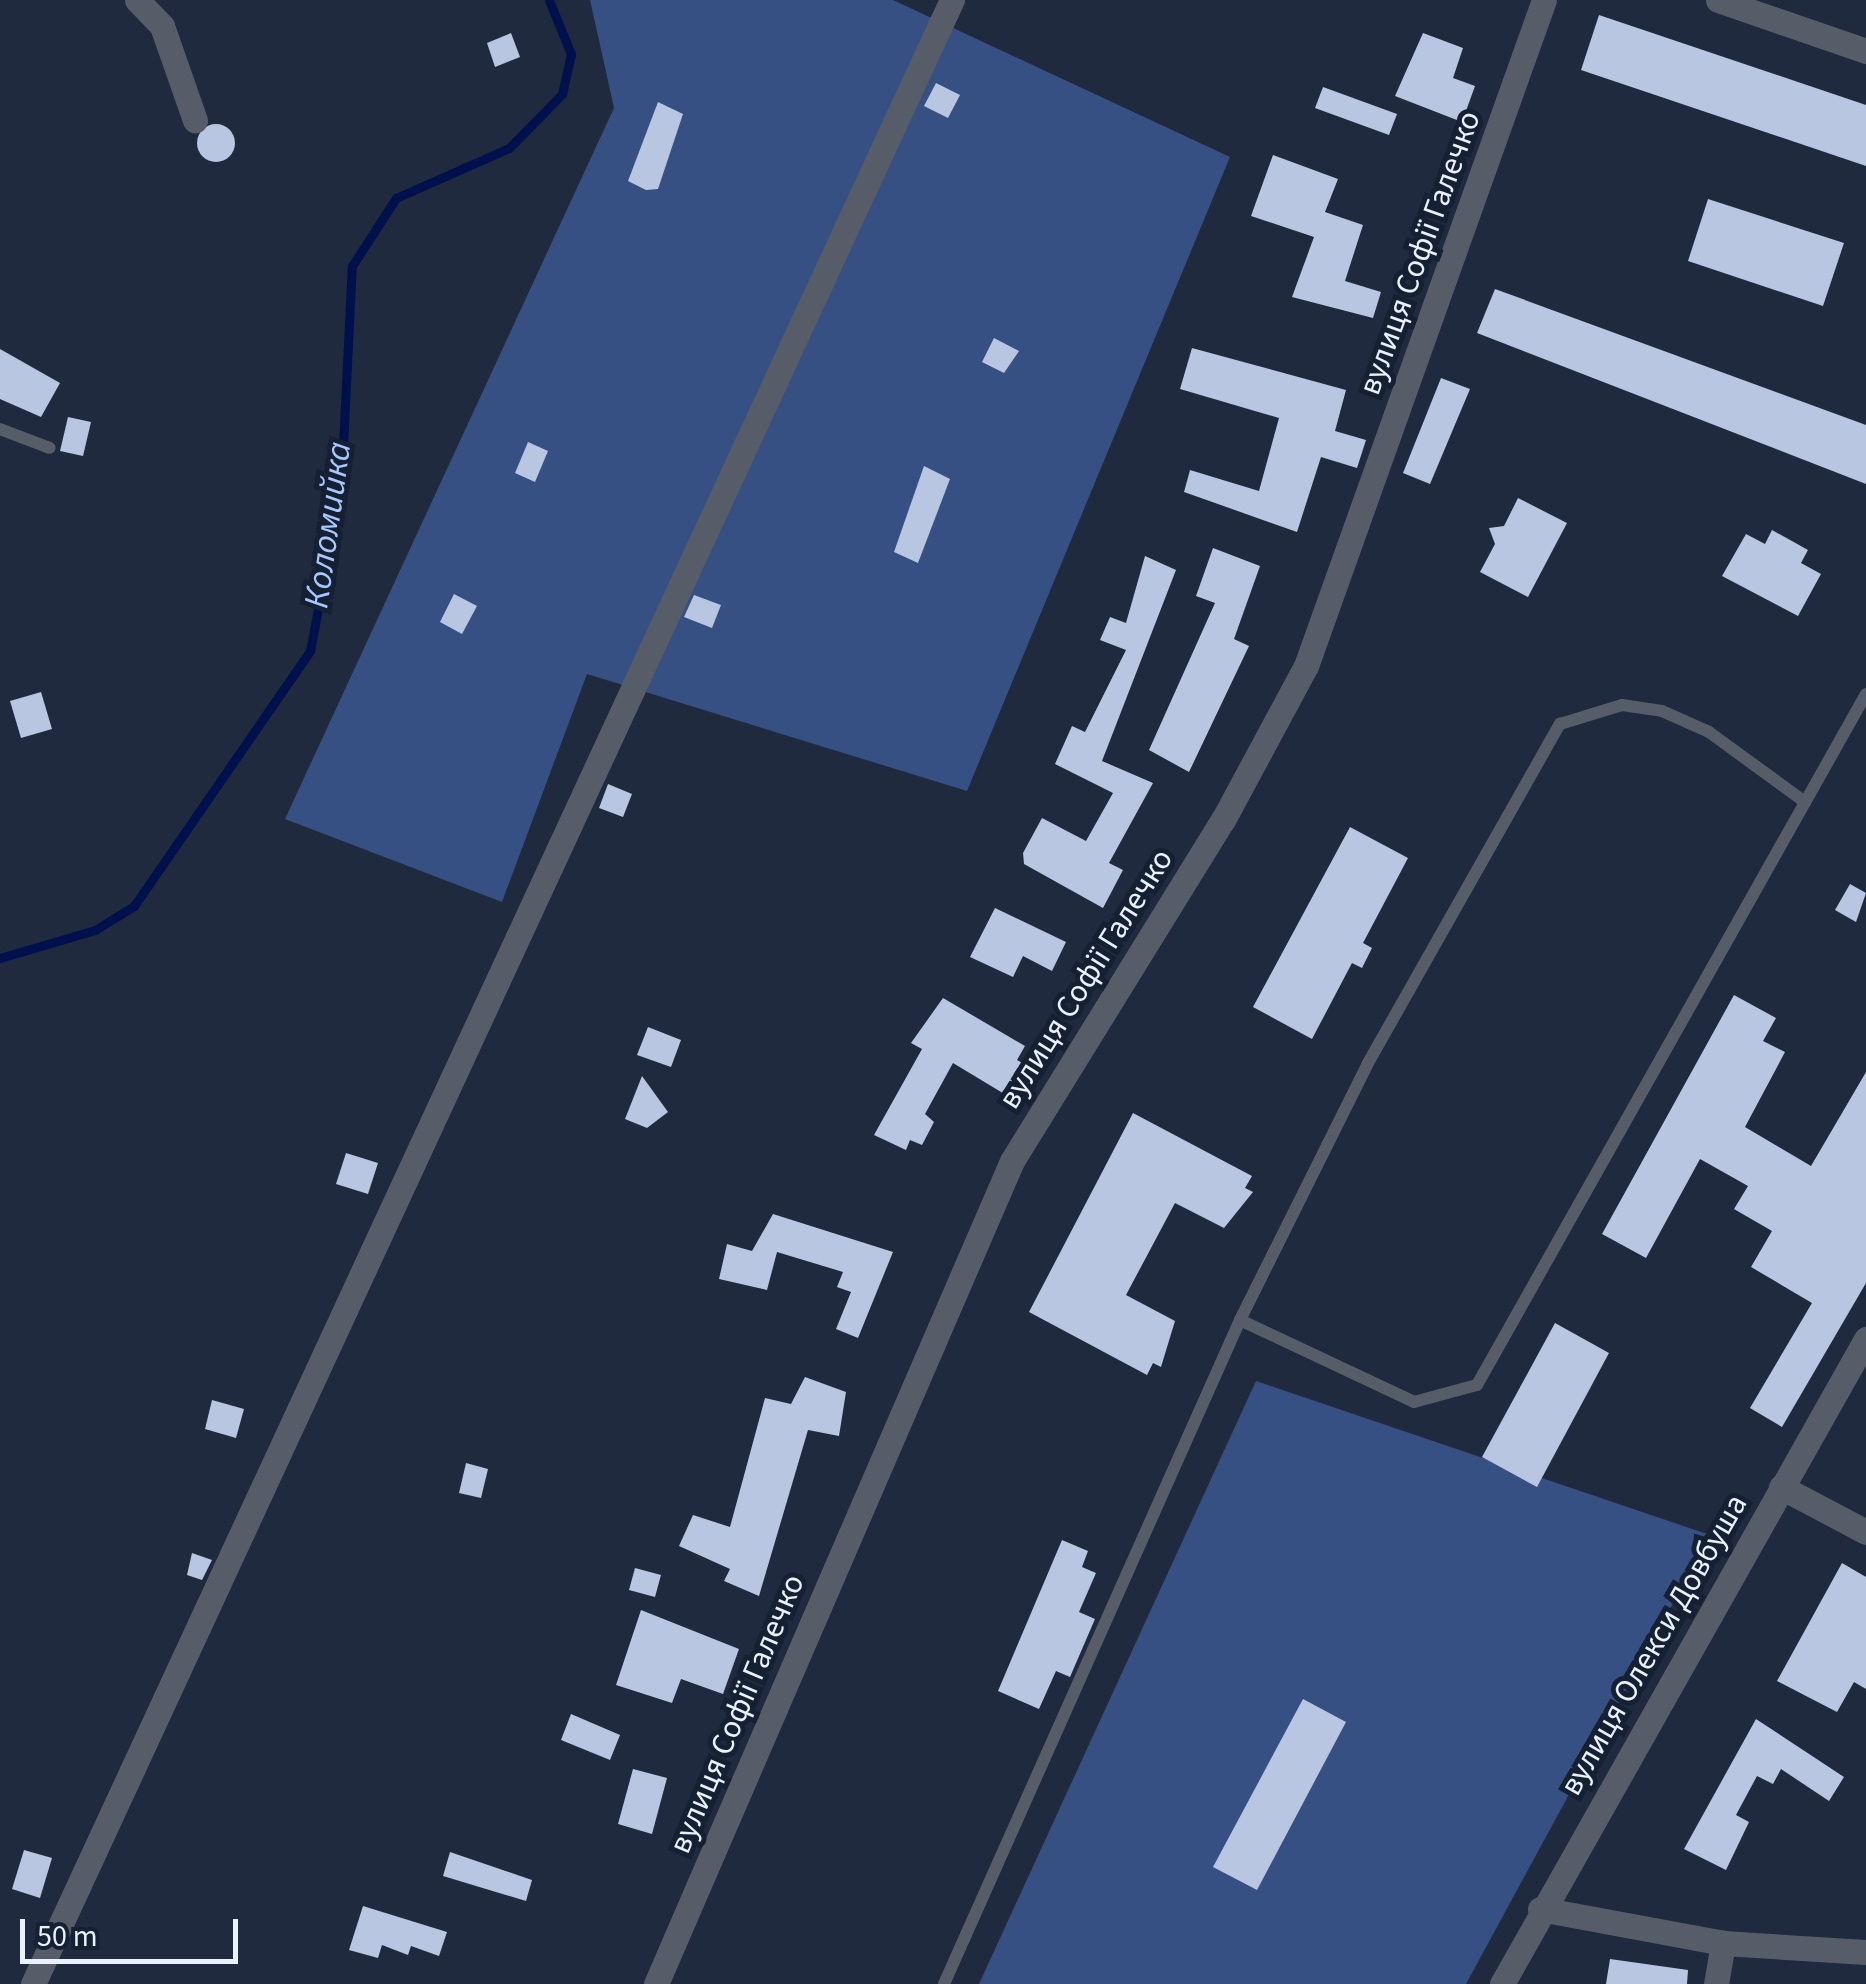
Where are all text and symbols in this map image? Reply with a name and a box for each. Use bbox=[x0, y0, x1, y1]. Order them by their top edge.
street label: вулиця Софії Галечко bbox=[1351, 106, 1489, 400]
water label: Коломийка bbox=[296, 439, 360, 611]
street label: вулиця Софії Галечко bbox=[990, 842, 1182, 1116]
street label: вулиця Олекси Довбуша bbox=[1552, 1488, 1756, 1802]
street label: вулиця Софії Галечко bbox=[661, 1569, 813, 1859]
scale bar bbox=[25, 1899, 242, 1961]
text: 50 m bbox=[37, 1915, 98, 1958]

